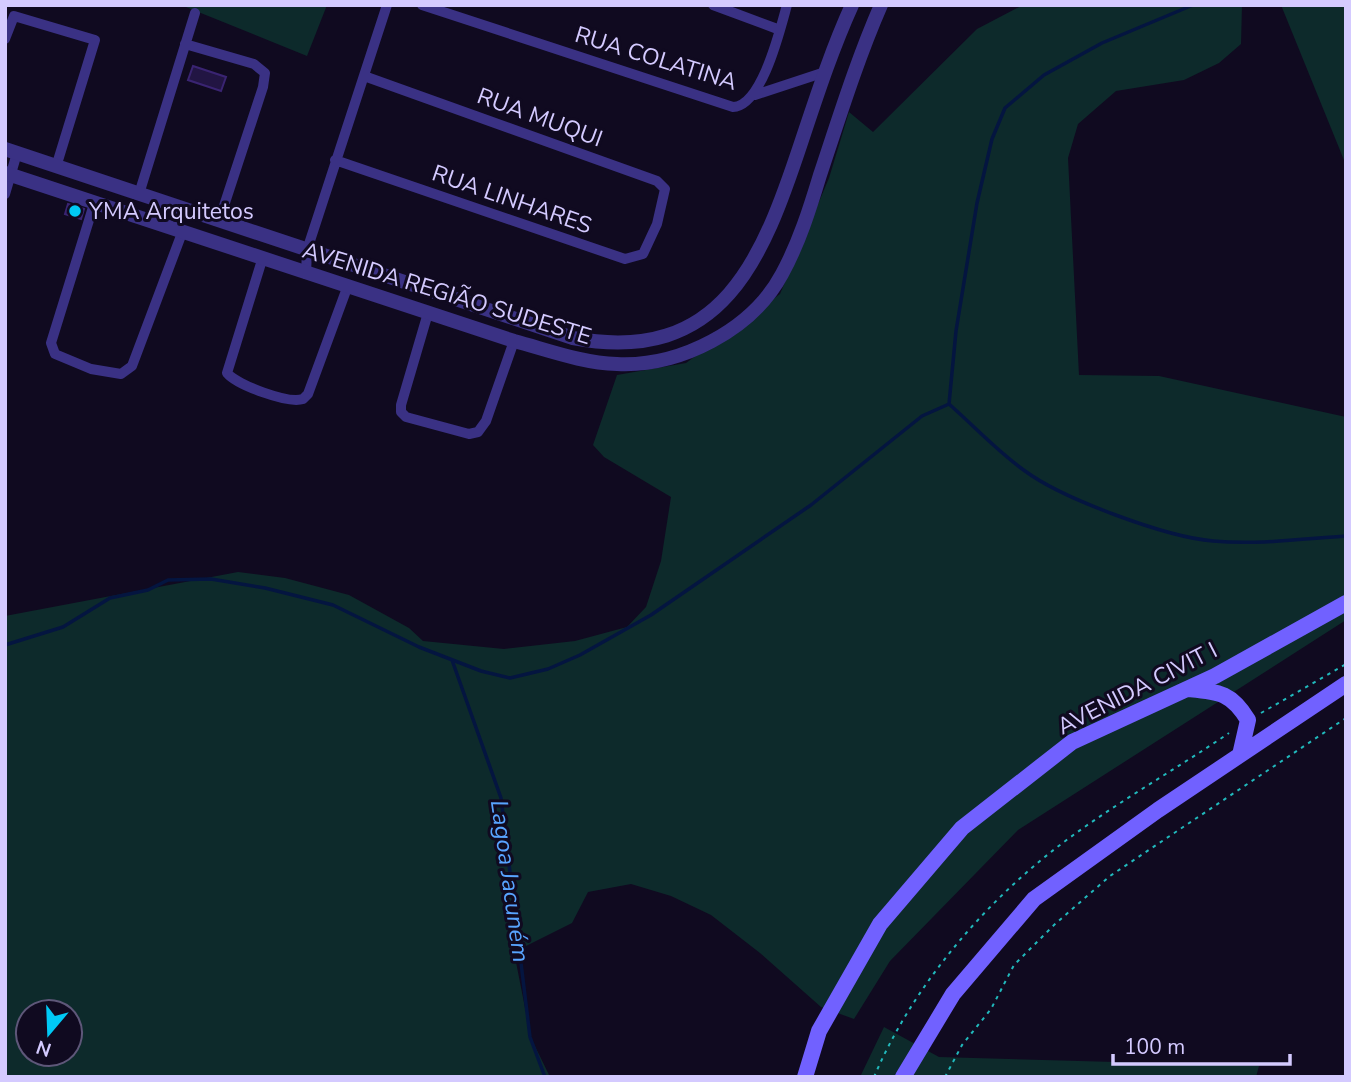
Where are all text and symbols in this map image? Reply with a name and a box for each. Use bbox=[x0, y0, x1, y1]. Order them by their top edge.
street label: RUA COLATINA bbox=[571, 19, 741, 98]
street label: RUA MUQUI bbox=[473, 80, 607, 155]
street label: RUA LINHARES bbox=[428, 158, 596, 241]
place label: YMA Arquitetos bbox=[88, 196, 254, 227]
marker: YMA Arquitetos bbox=[67, 203, 83, 219]
street label: AVENIDA REGIÃO SUDESTE bbox=[299, 235, 595, 352]
street label: AVENIDA CIVIT I bbox=[1052, 635, 1223, 742]
water label: Lagoa Jacuném bbox=[483, 798, 537, 964]
north arrow bbox=[14, 998, 84, 1068]
scale bar bbox=[1113, 1023, 1290, 1066]
text: 100 m bbox=[1124, 1033, 1185, 1061]
text: N bbox=[33, 1034, 55, 1063]

